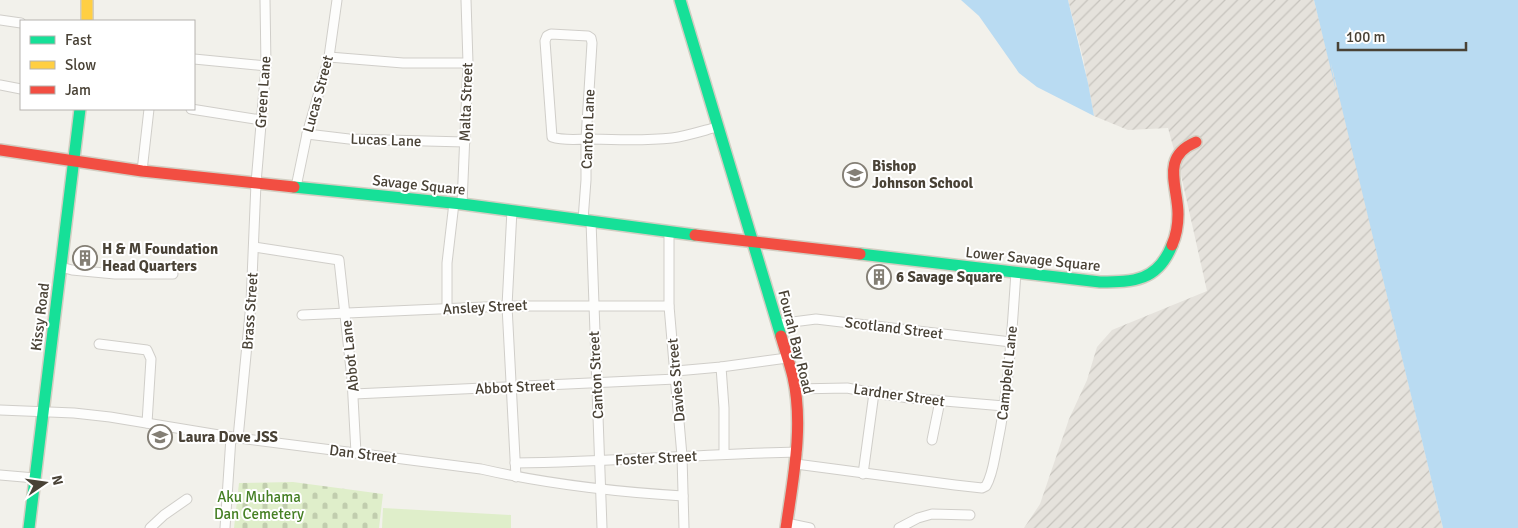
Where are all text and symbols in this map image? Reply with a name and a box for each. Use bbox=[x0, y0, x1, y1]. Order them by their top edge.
legend bbox=[20, 20, 195, 110]
scale bar bbox=[1338, 20, 1466, 52]
text: 100 m bbox=[1346, 28, 1386, 46]
text: Fast bbox=[65, 31, 92, 49]
street label: Lucas Street bbox=[299, 53, 337, 135]
street label: Green Lane bbox=[251, 55, 275, 129]
text: Slow bbox=[65, 56, 96, 74]
street label: Malta Street bbox=[456, 62, 476, 142]
text: Jam bbox=[65, 81, 91, 99]
street label: Canton Lane bbox=[578, 89, 598, 169]
street label: Lucas Lane bbox=[350, 130, 422, 150]
place label: Bishop Johnson School bbox=[872, 157, 974, 192]
school or university icon: Bishop Johnson School bbox=[842, 162, 868, 188]
street label: Savage Square bbox=[372, 171, 466, 199]
place label: H & M Foundation Head Quarters bbox=[102, 240, 218, 275]
street label: Lower Savage Square bbox=[965, 243, 1101, 275]
building icon: H & M Foundation Head Quarters bbox=[72, 245, 98, 271]
building icon: 6 Savage Square bbox=[866, 264, 892, 290]
place label: 6 Savage Square bbox=[896, 268, 1002, 286]
street label: Brass Street bbox=[238, 272, 262, 350]
street label: Kissy Road bbox=[27, 282, 53, 352]
street label: Fourah Bay Road bbox=[774, 288, 818, 396]
street label: Ansley Street bbox=[442, 296, 528, 318]
street label: Scotland Street bbox=[844, 313, 944, 343]
street label: Abbot Lane bbox=[337, 319, 363, 393]
street label: Campbell Lane bbox=[993, 325, 1021, 421]
street label: Canton Street bbox=[585, 330, 607, 420]
street label: Davies Street bbox=[663, 337, 689, 423]
street label: Abbot Street bbox=[474, 376, 556, 398]
street label: Lardner Street bbox=[852, 380, 946, 410]
school or university icon: Laura Dove JSS bbox=[147, 424, 173, 450]
place label: Laura Dove JSS bbox=[178, 428, 278, 446]
street label: Dan Street bbox=[328, 441, 398, 467]
street label: Foster Street bbox=[614, 447, 698, 469]
north arrow bbox=[20, 458, 70, 508]
text: N bbox=[48, 474, 67, 487]
park label: Aku Muhama Dan Cemetery bbox=[214, 488, 304, 523]

